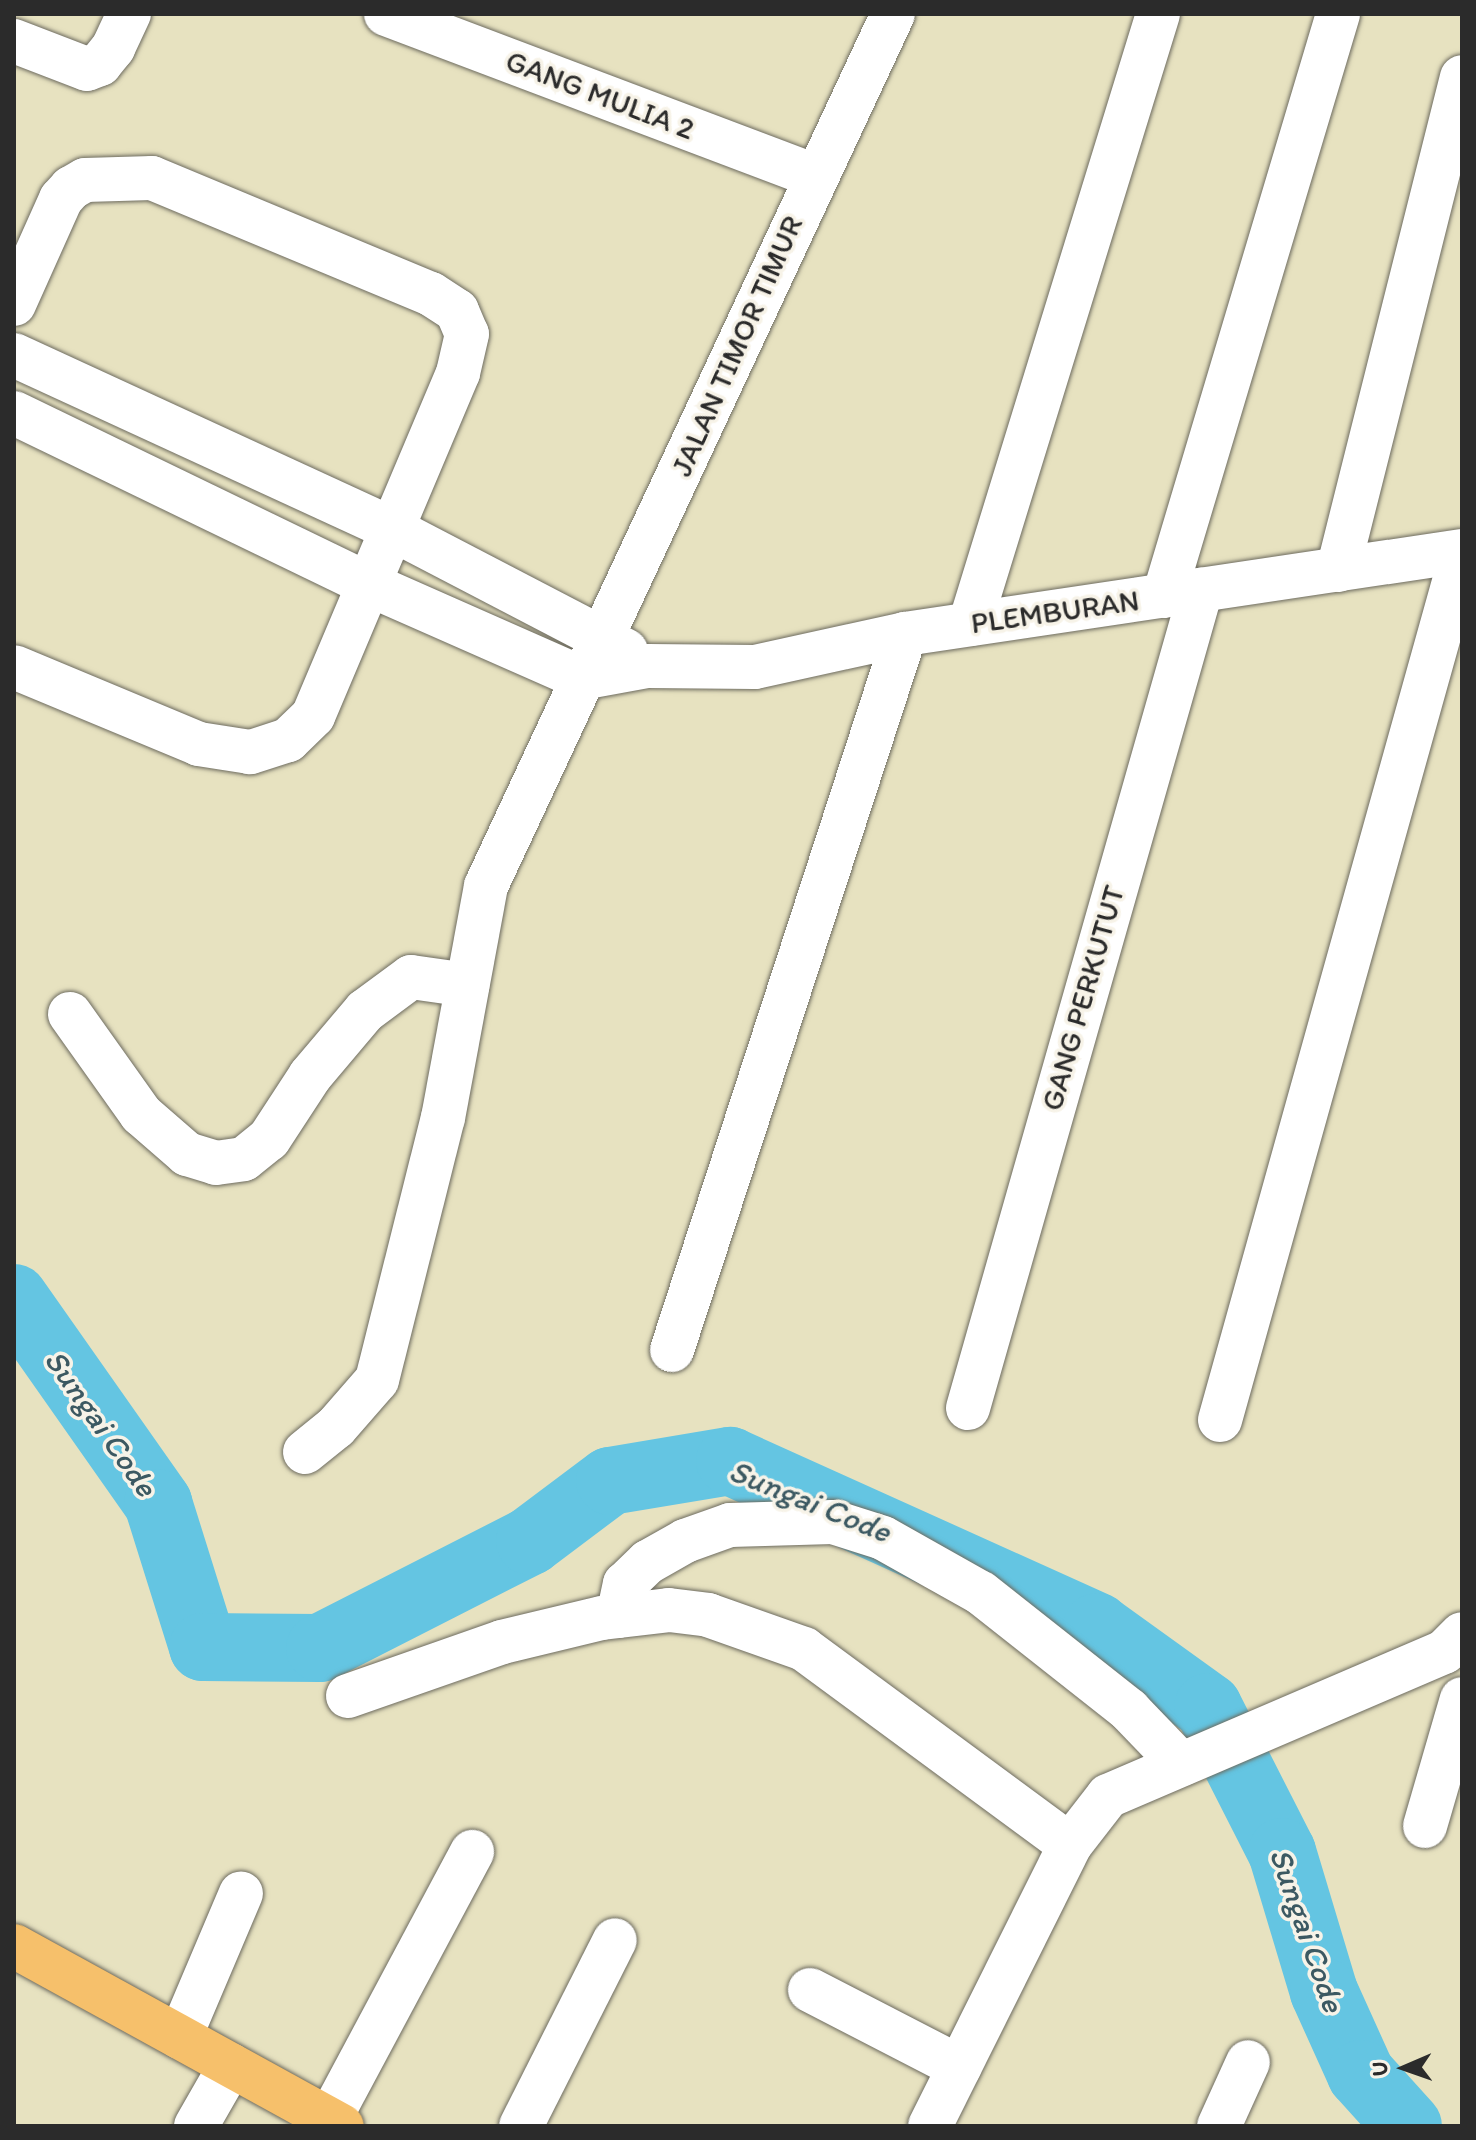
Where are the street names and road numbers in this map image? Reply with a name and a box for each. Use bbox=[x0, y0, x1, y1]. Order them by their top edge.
street label: GANG MULIA 2 bbox=[502, 43, 698, 147]
street label: JALAN TIMOR TIMUR bbox=[663, 209, 811, 483]
street label: PLEMBURAN bbox=[969, 582, 1141, 642]
street label: GANG PERKUTUT bbox=[1034, 881, 1132, 1115]

